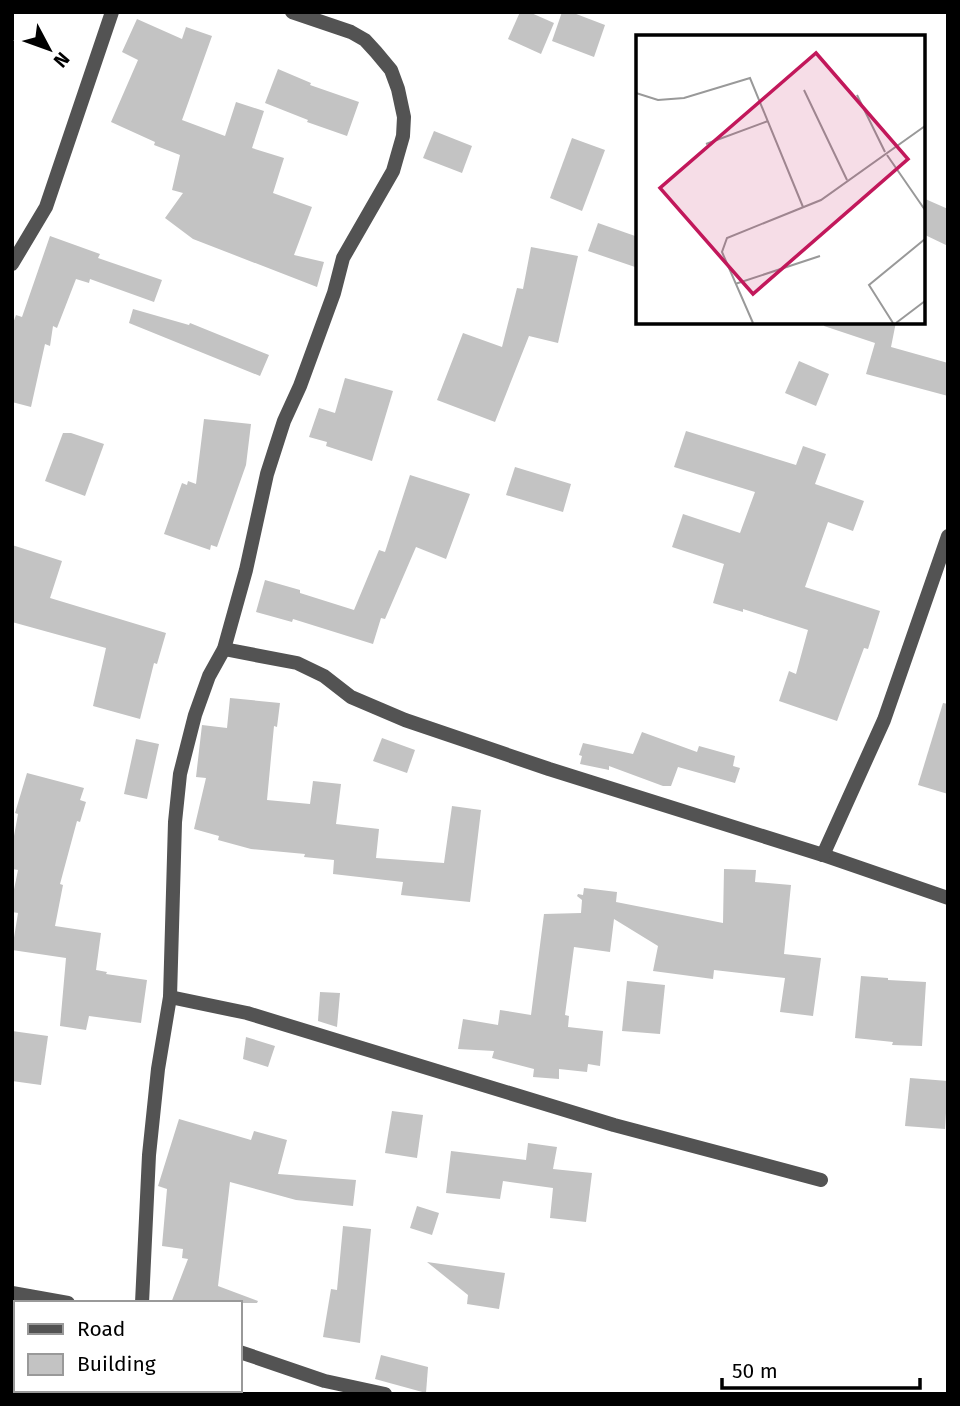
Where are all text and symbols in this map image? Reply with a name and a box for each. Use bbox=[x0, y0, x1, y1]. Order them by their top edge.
north arrow bbox=[14, 14, 84, 84]
inset map bbox=[636, 35, 925, 324]
text: N bbox=[49, 48, 74, 72]
legend bbox=[14, 1301, 242, 1392]
text: Road bbox=[77, 1316, 125, 1342]
scale bar bbox=[722, 1346, 920, 1390]
text: Building bbox=[77, 1351, 156, 1377]
text: 50 m bbox=[732, 1358, 778, 1384]

